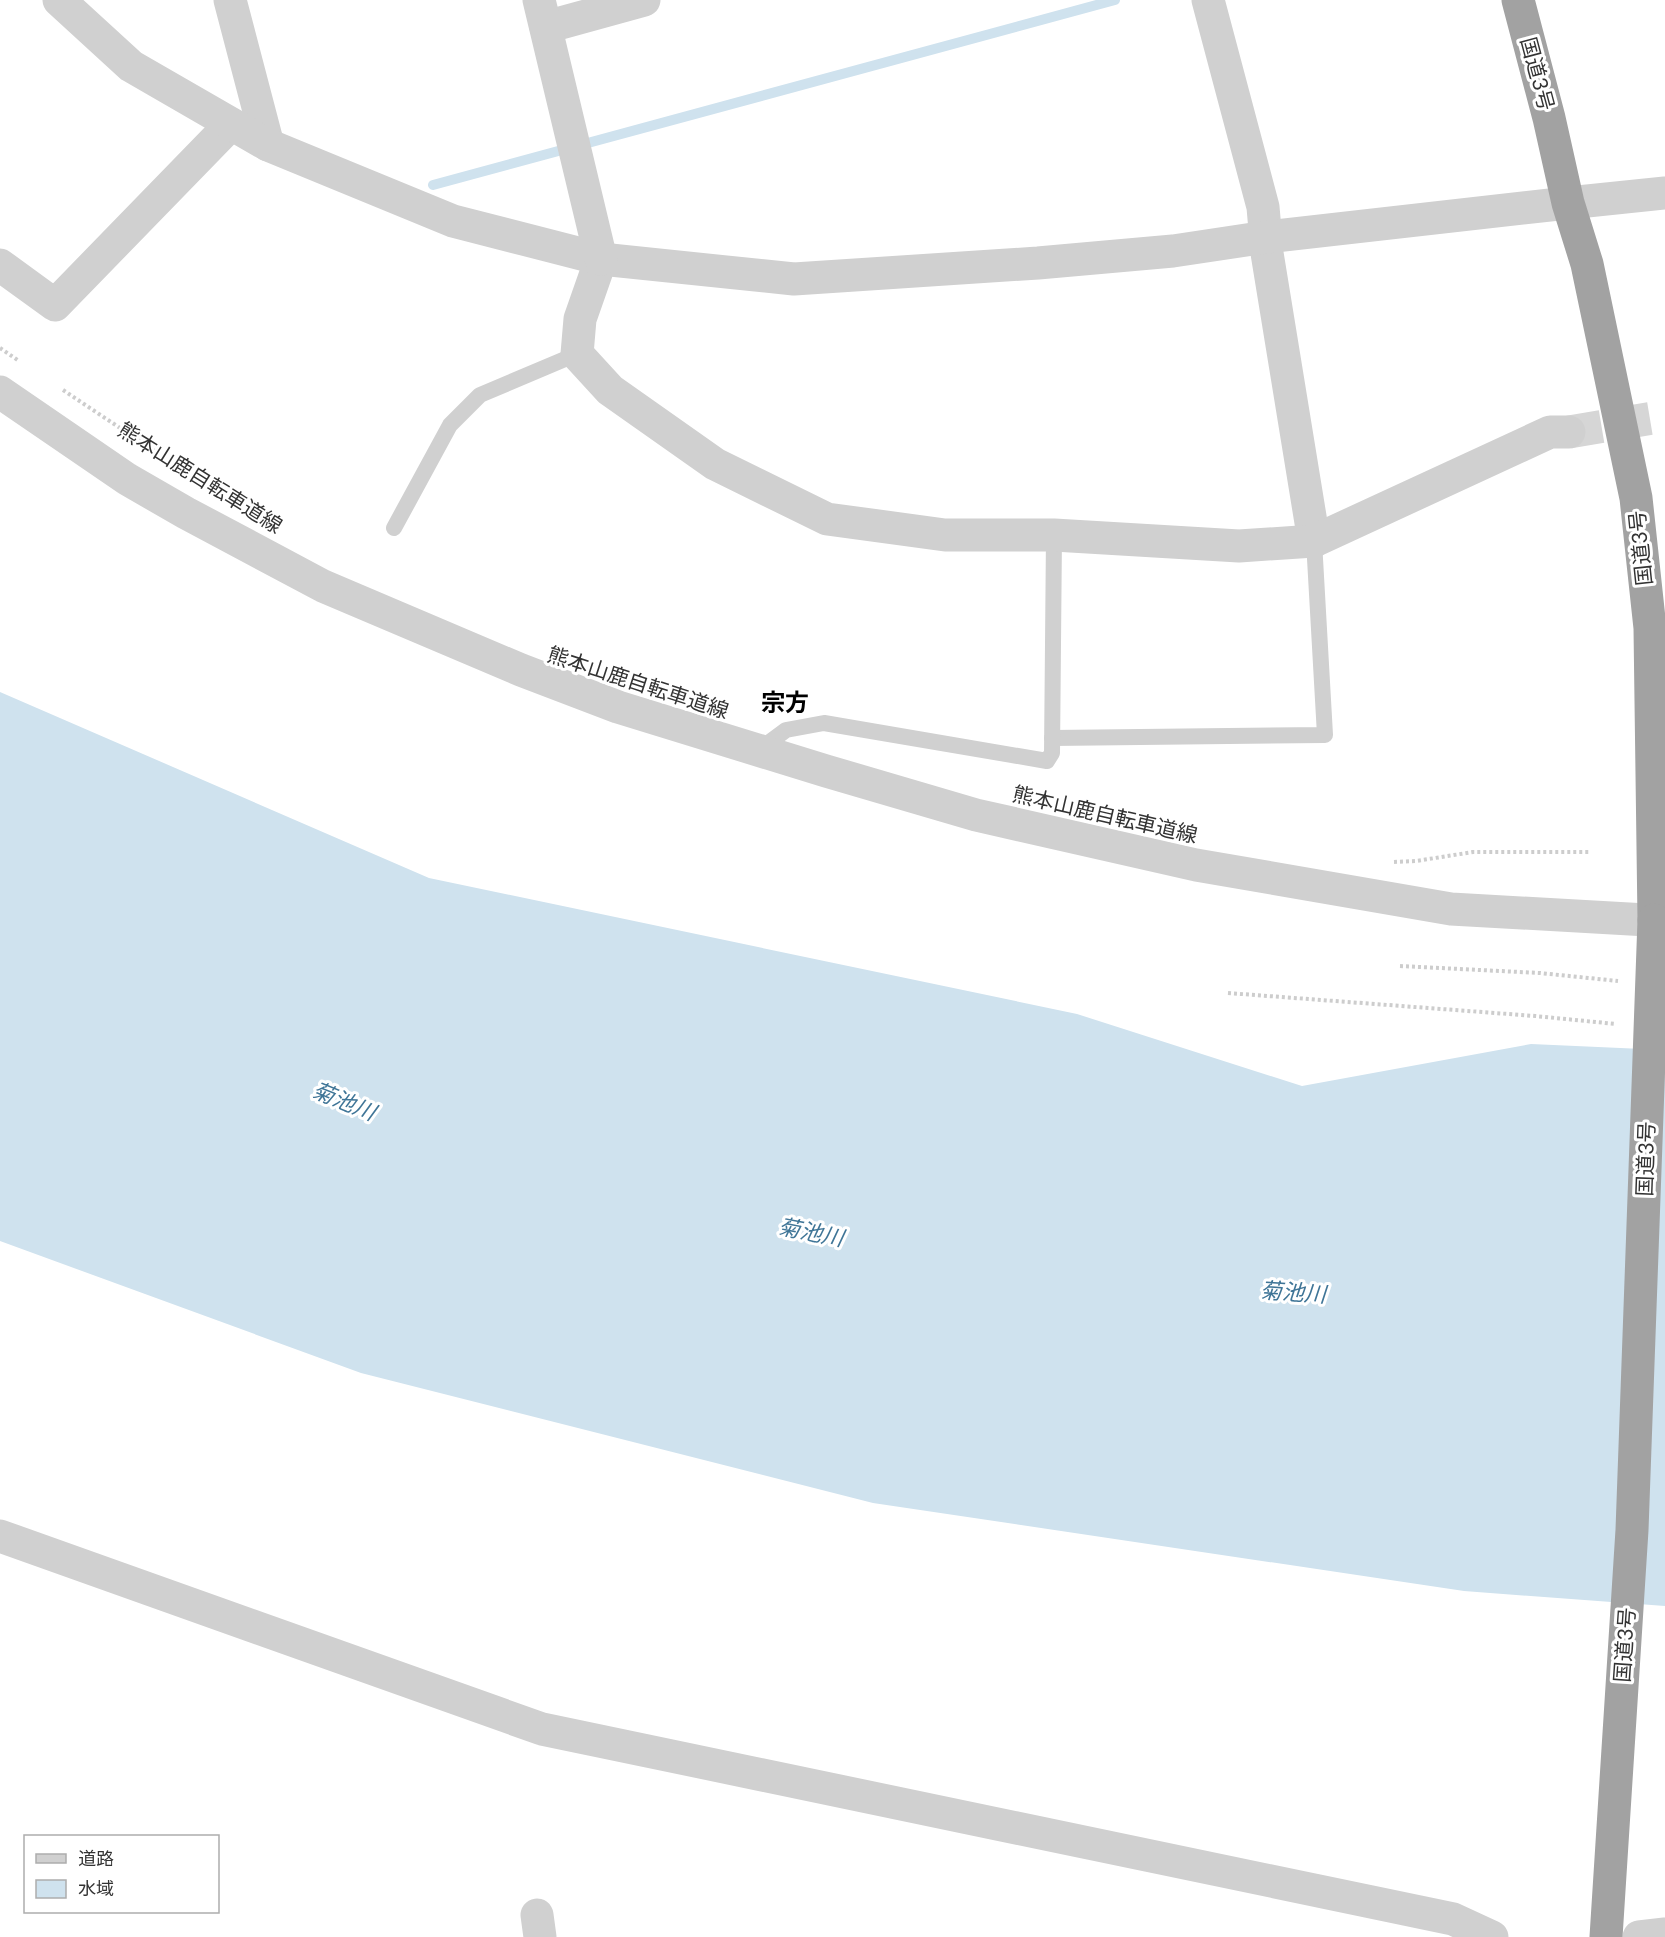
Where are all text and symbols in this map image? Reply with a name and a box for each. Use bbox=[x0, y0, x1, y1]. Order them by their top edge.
street label: 国道3号 bbox=[1517, 34, 1560, 113]
street label: 熊本山鹿自転車道線 bbox=[114, 416, 288, 537]
street label: 国道3号 bbox=[1623, 509, 1656, 587]
street label: 熊本山鹿自転車道線 bbox=[545, 640, 732, 723]
district label: 宗方 bbox=[761, 687, 809, 716]
street label: 熊本山鹿自転車道線 bbox=[1010, 780, 1200, 847]
water label: 菊池川 bbox=[309, 1076, 382, 1126]
street label: 国道3号 bbox=[1631, 1121, 1658, 1197]
water label: 菊池川 bbox=[776, 1212, 848, 1251]
water label: 菊池川 bbox=[1259, 1276, 1329, 1307]
street label: 国道3号 bbox=[1608, 1607, 1639, 1683]
legend bbox=[24, 1835, 219, 1913]
text: 道路 bbox=[78, 1847, 114, 1869]
text: 水域 bbox=[78, 1877, 114, 1899]

